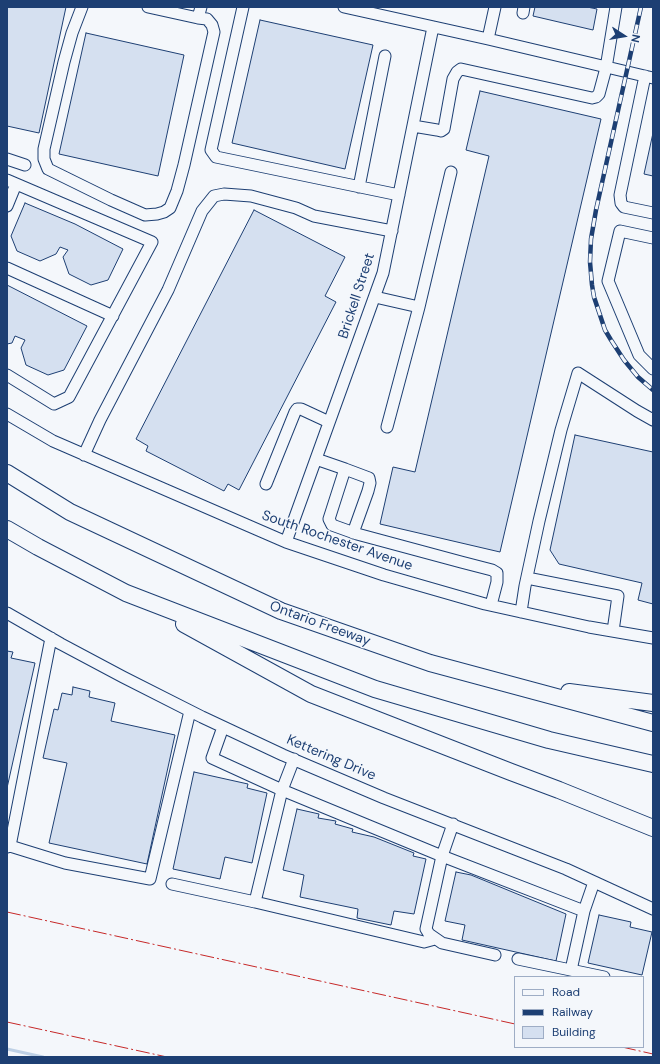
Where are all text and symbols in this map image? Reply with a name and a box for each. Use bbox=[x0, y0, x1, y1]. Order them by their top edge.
north arrow bbox=[604, 16, 644, 56]
text: N bbox=[628, 33, 643, 44]
street label: Brickell Street bbox=[335, 251, 379, 341]
street label: South Rochester Avenue bbox=[259, 507, 415, 575]
street label: Ontario Freeway bbox=[267, 598, 373, 650]
street label: Kettering Drive bbox=[284, 732, 378, 784]
legend bbox=[514, 976, 644, 1048]
text: Road bbox=[552, 984, 580, 1000]
text: Railway bbox=[552, 1004, 593, 1020]
text: Building bbox=[552, 1024, 596, 1040]

